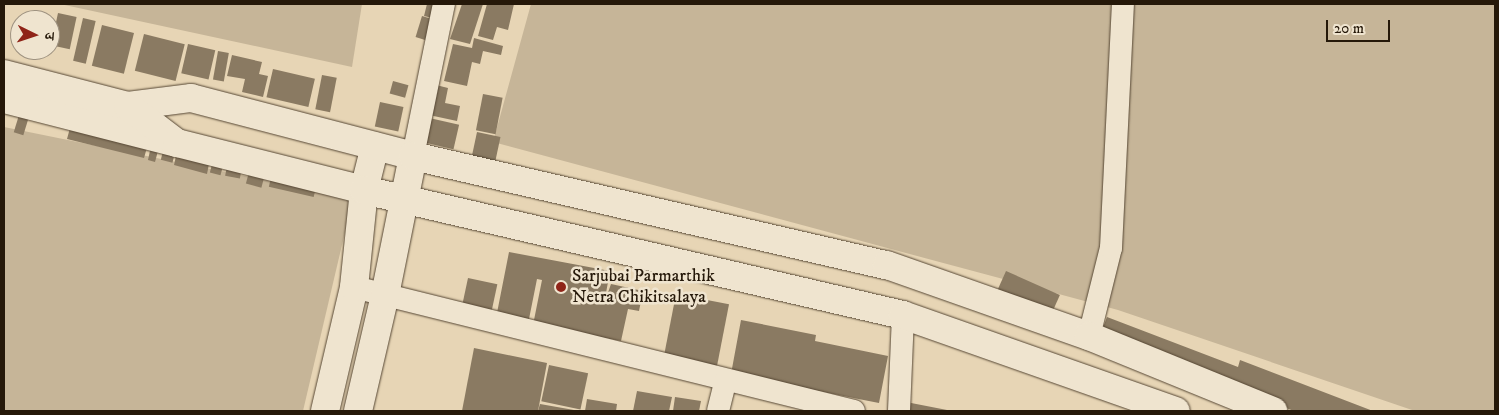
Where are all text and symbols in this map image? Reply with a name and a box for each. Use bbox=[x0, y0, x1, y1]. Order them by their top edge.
north arrow bbox=[10, 10, 60, 60]
scale bar bbox=[1329, 10, 1393, 42]
text: 20 m bbox=[1334, 19, 1364, 38]
text: उ bbox=[40, 32, 58, 40]
place label: Sarjubai Parmarthik Netra Chikitsalaya bbox=[572, 266, 715, 308]
marker: Sarjubai Parmarthik Netra Chikitsalaya bbox=[554, 280, 568, 294]

